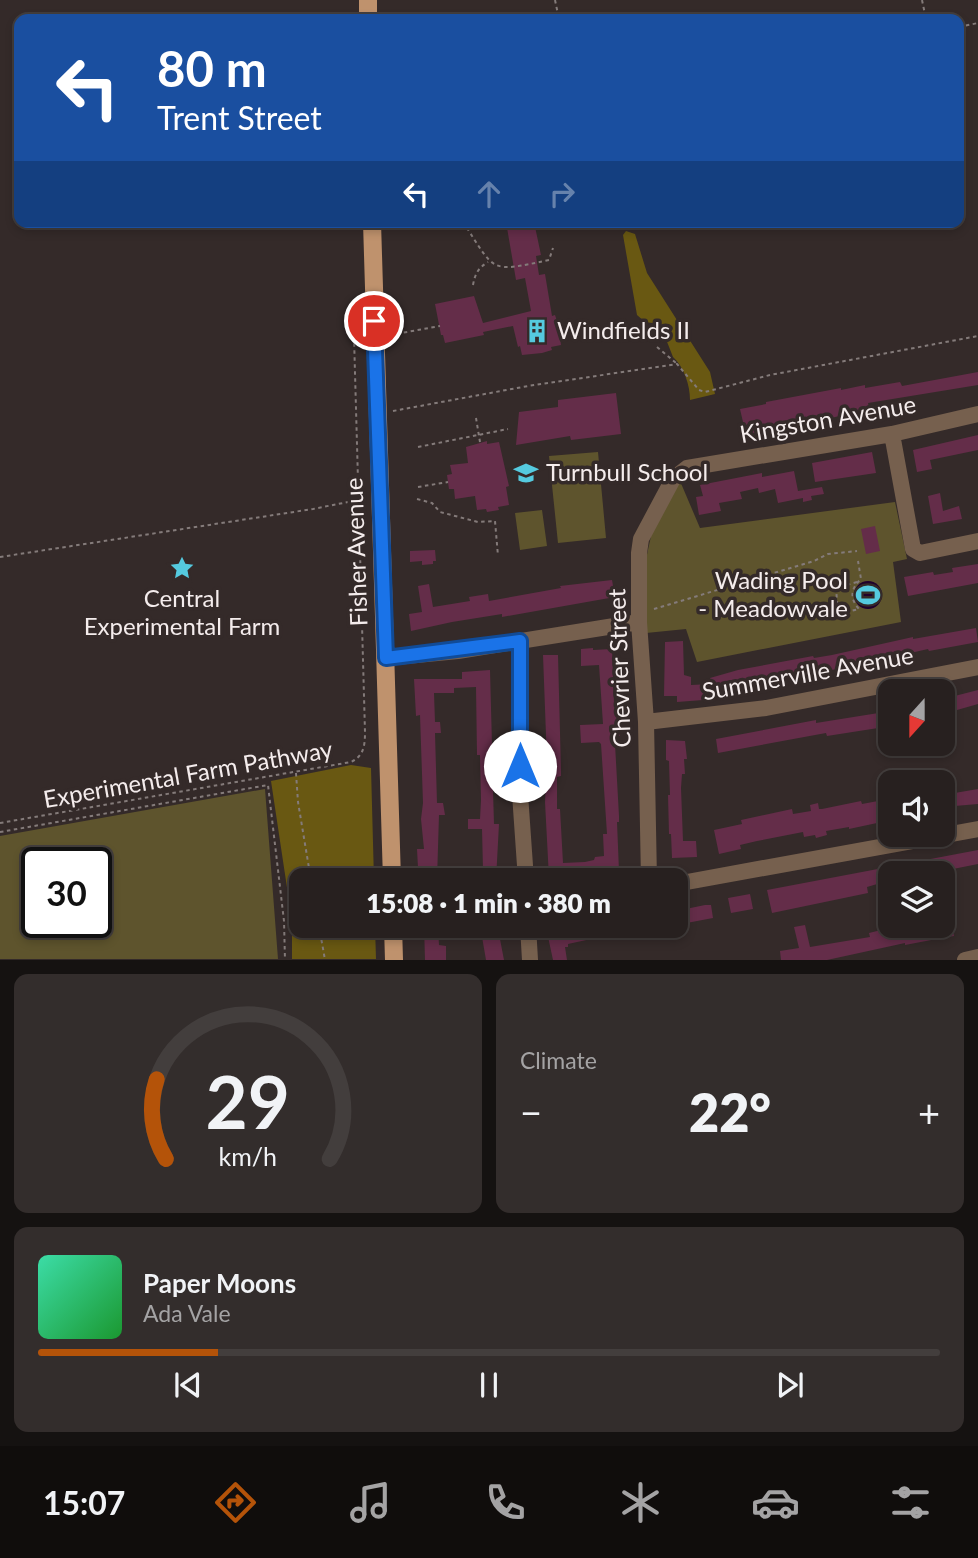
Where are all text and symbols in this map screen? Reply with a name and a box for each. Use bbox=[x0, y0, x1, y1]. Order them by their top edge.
text: 80 m bbox=[157, 39, 267, 97]
icon: left bbox=[42, 42, 133, 133]
text: Trent Street bbox=[157, 98, 322, 137]
icon: left bbox=[397, 175, 435, 213]
icon: ahead bbox=[470, 175, 508, 213]
icon: right bbox=[543, 175, 581, 213]
pin bbox=[344, 291, 404, 351]
icon: arrive bbox=[355, 302, 393, 340]
place label: Windfields II bbox=[557, 315, 690, 344]
building icon: Windfields II bbox=[523, 317, 551, 345]
street label: Kingston Avenue bbox=[737, 389, 918, 448]
place label: Turnbull School bbox=[546, 457, 708, 486]
school or university icon: Turnbull School bbox=[512, 459, 540, 487]
street label: Fisher Avenue bbox=[338, 477, 373, 627]
place icon: Central Experimental Farm bbox=[168, 554, 196, 582]
place label: Wading Pool - Meadowvale bbox=[698, 565, 848, 622]
sports icon: Wading Pool - Meadowvale bbox=[854, 581, 882, 609]
place label: Central Experimental Farm bbox=[84, 583, 280, 640]
street label: Chevrier Street bbox=[601, 588, 636, 748]
street label: Summerville Avenue bbox=[700, 640, 916, 705]
north arrow bbox=[878, 679, 956, 756]
map controls bbox=[878, 679, 955, 938]
position arrow bbox=[483, 729, 557, 803]
street label: Experimental Farm Pathway bbox=[41, 734, 335, 813]
button: sound bbox=[878, 770, 955, 847]
speed limit sign: 30 bbox=[21, 847, 112, 938]
button: layers bbox=[878, 861, 955, 938]
text: 15:08 · 1 min · 380 m bbox=[366, 887, 611, 919]
text: Climate bbox=[520, 1046, 597, 1074]
text: 29 bbox=[206, 1058, 290, 1146]
text: 22° bbox=[689, 1081, 771, 1143]
text: − bbox=[520, 1089, 542, 1135]
text: + bbox=[918, 1089, 940, 1135]
text: km/h bbox=[219, 1141, 277, 1171]
text: Paper Moons bbox=[143, 1267, 296, 1299]
text: Ada Vale bbox=[143, 1299, 231, 1327]
icon: previous bbox=[169, 1366, 207, 1404]
icon: pause bbox=[470, 1366, 508, 1404]
icon: next bbox=[771, 1366, 809, 1404]
icon: directions bbox=[211, 1478, 260, 1527]
icon: music bbox=[346, 1478, 395, 1527]
icon: phone bbox=[481, 1478, 530, 1527]
icon: climate bbox=[616, 1478, 665, 1527]
icon: car bbox=[751, 1478, 800, 1527]
icon: filters bbox=[886, 1478, 935, 1527]
text: 15:07 bbox=[43, 1483, 125, 1522]

